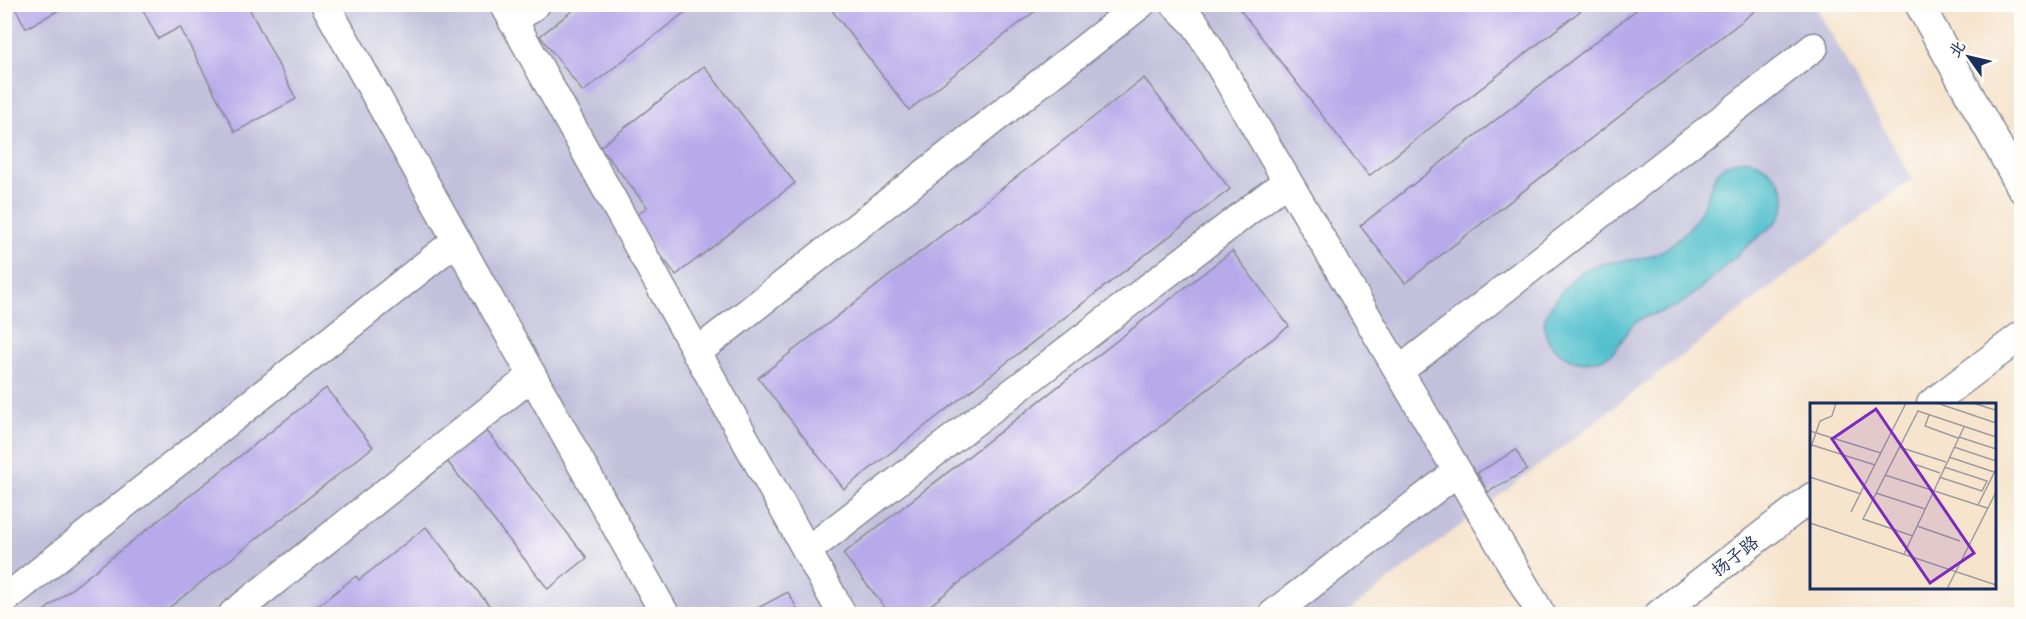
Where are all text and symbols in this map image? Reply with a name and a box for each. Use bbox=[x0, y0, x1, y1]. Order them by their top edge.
north arrow bbox=[1939, 27, 1999, 87]
text: 北 bbox=[1946, 38, 1972, 63]
inset map bbox=[1810, 403, 1996, 589]
street label: 扬子路 bbox=[1708, 532, 1764, 583]

